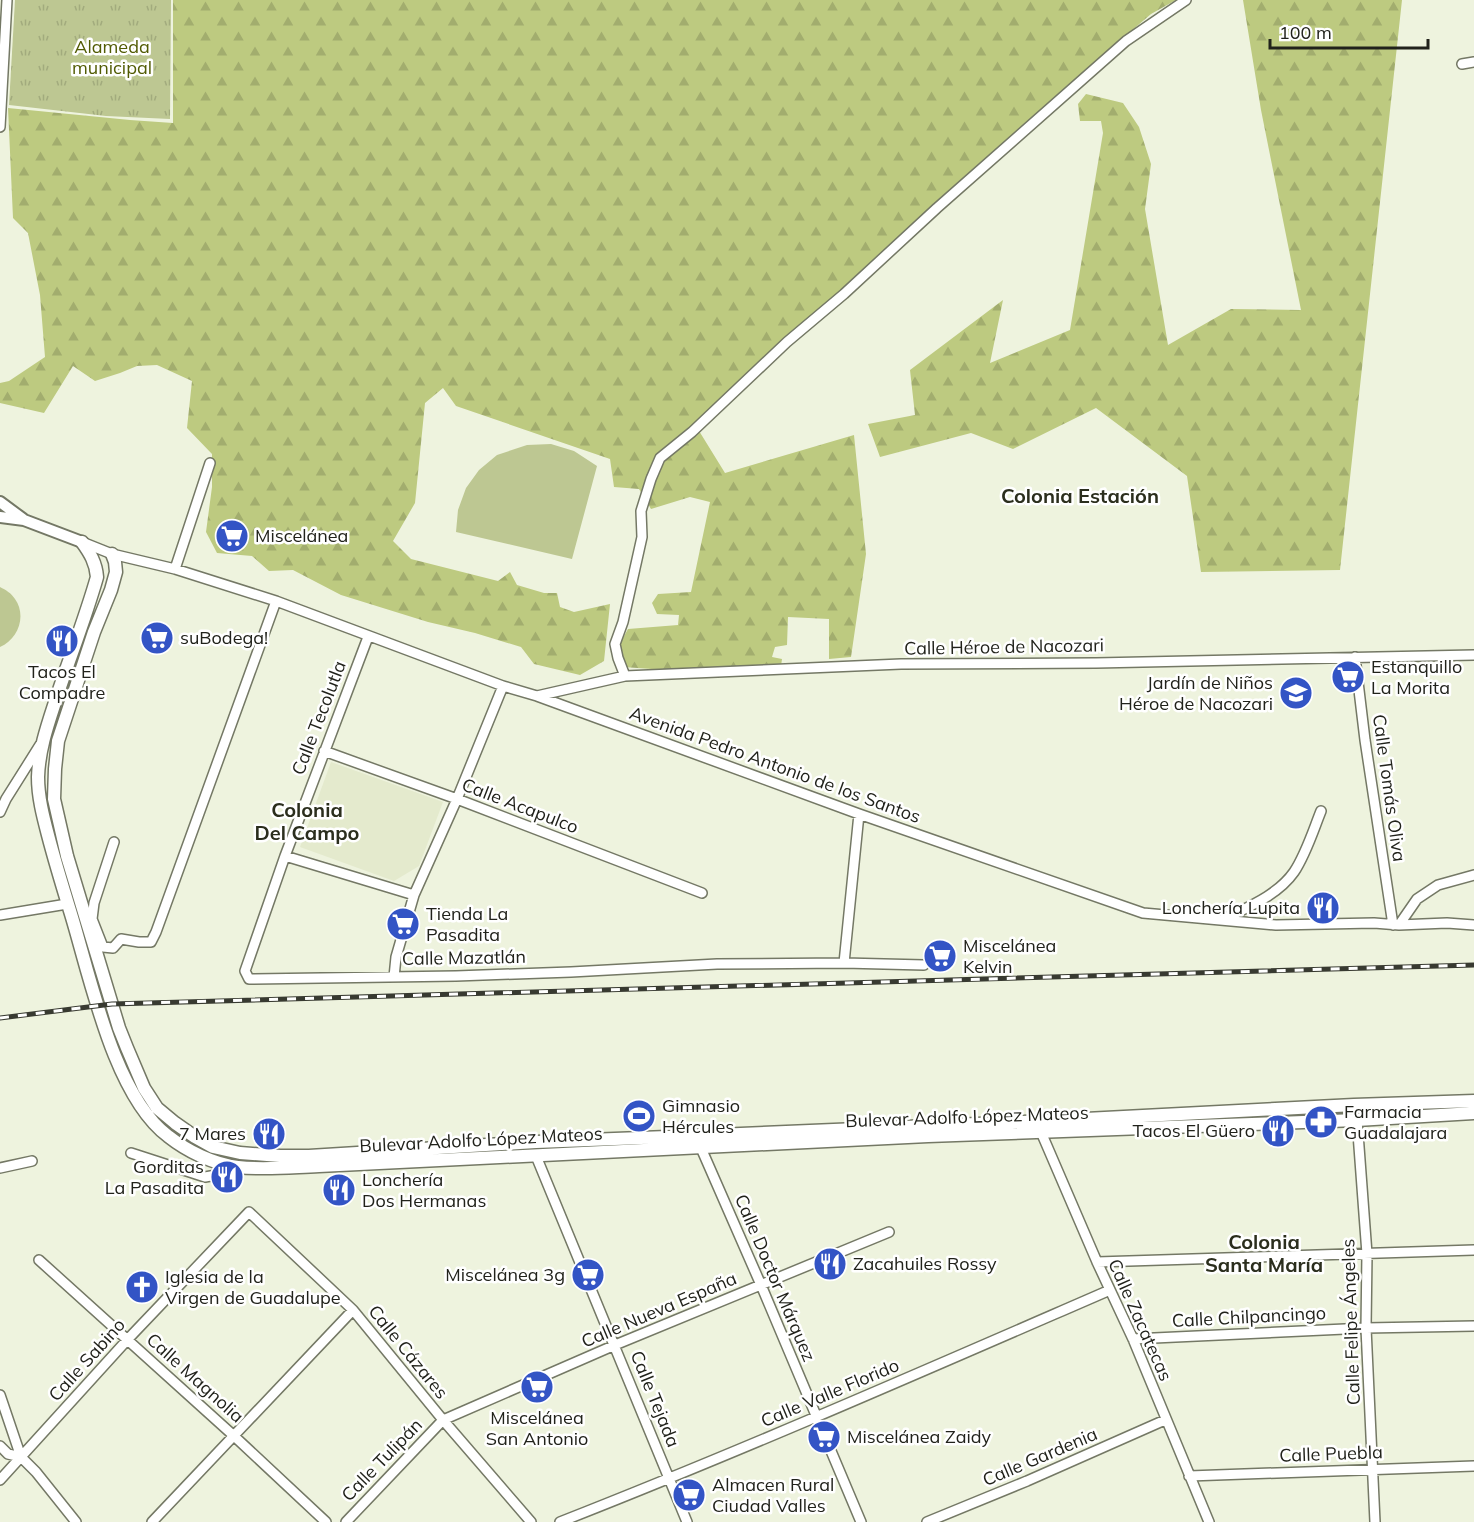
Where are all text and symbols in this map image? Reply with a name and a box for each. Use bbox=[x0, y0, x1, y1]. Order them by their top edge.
scale bar bbox=[1270, 12, 1428, 50]
text: 100 m bbox=[1279, 21, 1332, 44]
park label: Alameda municipal bbox=[72, 35, 152, 79]
district label: Colonia Estación bbox=[1001, 483, 1159, 508]
supermarket icon: Miscelánea bbox=[214, 518, 250, 554]
place label: Miscelánea bbox=[255, 524, 348, 547]
supermarket icon: suBodega! bbox=[139, 620, 175, 656]
restaurant icon: Tacos El Compadre bbox=[44, 623, 80, 659]
place label: suBodega! bbox=[180, 626, 268, 649]
street label: Calle Héroe de Nacozari bbox=[904, 633, 1104, 660]
place label: Estanquillo La Morita bbox=[1371, 655, 1462, 699]
street label: Calle Tecolutla bbox=[286, 658, 351, 778]
supermarket icon: Estanquillo La Morita bbox=[1330, 659, 1366, 695]
place label: Tacos El Compadre bbox=[19, 660, 105, 704]
place label: Jardín de Niños Héroe de Nacozari bbox=[1119, 671, 1273, 715]
school or university icon: Jardín de Niños Héroe de Nacozari bbox=[1278, 675, 1314, 711]
street label: Avenida Pedro Antonio de los Santos bbox=[627, 701, 924, 828]
street label: Calle Tomás Oliva bbox=[1368, 713, 1411, 863]
street label: Calle Acapulco bbox=[459, 773, 582, 838]
district label: Colonia Del Campo bbox=[255, 797, 360, 845]
restaurant icon: Lonchería Lupita bbox=[1305, 890, 1341, 926]
place label: Lonchería Lupita bbox=[1162, 896, 1300, 919]
place label: Tienda La Pasadita bbox=[426, 902, 508, 946]
supermarket icon: Tienda La Pasadita bbox=[385, 906, 421, 942]
place label: Miscelánea Kelvin bbox=[963, 934, 1056, 978]
supermarket icon: Miscelánea Kelvin bbox=[922, 938, 958, 974]
street label: Calle Mazatlán bbox=[402, 945, 526, 970]
place label: Gimnasio Hércules bbox=[662, 1094, 740, 1138]
sports icon: Gimnasio Hércules bbox=[621, 1098, 657, 1134]
place label: Farmacia Guadalajara bbox=[1344, 1100, 1447, 1144]
street label: Bulevar Adolfo López Mateos bbox=[845, 1101, 1089, 1132]
pharmacy icon: Farmacia Guadalajara bbox=[1303, 1104, 1339, 1140]
restaurant icon: Tacos El Güero bbox=[1260, 1113, 1296, 1149]
restaurant icon: 7 Mares bbox=[251, 1116, 287, 1152]
place label: Tacos El Güero bbox=[1132, 1119, 1255, 1142]
place label: 7 Mares bbox=[179, 1122, 246, 1145]
street label: Bulevar Adolfo López Mateos bbox=[359, 1122, 603, 1157]
place label: Gorditas La Pasadita bbox=[105, 1155, 204, 1199]
restaurant icon: Gorditas La Pasadita bbox=[209, 1159, 245, 1195]
place label: Lonchería Dos Hermanas bbox=[362, 1168, 486, 1212]
restaurant icon: Lonchería Dos Hermanas bbox=[321, 1172, 357, 1208]
street label: Calle Doctor Márquez bbox=[730, 1191, 821, 1365]
district label: Colonia Santa María bbox=[1205, 1229, 1323, 1277]
street label: Calle Felipe Ángeles bbox=[1336, 1238, 1365, 1406]
restaurant icon: Zacahuiles Rossy bbox=[812, 1246, 848, 1282]
place label: Zacahuiles Rossy bbox=[853, 1252, 997, 1275]
street label: Calle Zacatecas bbox=[1103, 1255, 1178, 1385]
supermarket icon: Miscelánea 3g bbox=[570, 1257, 606, 1293]
place label: Miscelánea 3g bbox=[445, 1263, 565, 1286]
place label: Iglesia de la Virgen de Guadalupe bbox=[165, 1265, 341, 1309]
street label: Calle Nueva España bbox=[578, 1266, 740, 1353]
church icon: Iglesia de la Virgen de Guadalupe bbox=[124, 1269, 160, 1305]
street label: Calle Cázares bbox=[364, 1300, 453, 1403]
street label: Calle Chilpancingo bbox=[1171, 1301, 1327, 1332]
street label: Calle Sabino bbox=[43, 1313, 130, 1406]
street label: Calle Magnolia bbox=[142, 1328, 249, 1427]
street label: Calle Tejada bbox=[626, 1347, 685, 1450]
street label: Calle Valle Florido bbox=[757, 1353, 902, 1432]
supermarket icon: Miscelánea San Antonio bbox=[519, 1369, 555, 1405]
place label: Miscelánea San Antonio bbox=[486, 1406, 588, 1450]
street label: Calle Tulipán bbox=[336, 1413, 427, 1506]
supermarket icon: Miscelánea Zaidy bbox=[806, 1419, 842, 1455]
street label: Calle Gardenia bbox=[979, 1422, 1101, 1491]
place label: Miscelánea Zaidy bbox=[847, 1425, 992, 1448]
street label: Calle Puebla bbox=[1279, 1440, 1383, 1467]
place label: Almacen Rural Ciudad Valles bbox=[712, 1473, 834, 1517]
supermarket icon: Almacen Rural Ciudad Valles bbox=[671, 1477, 707, 1513]

